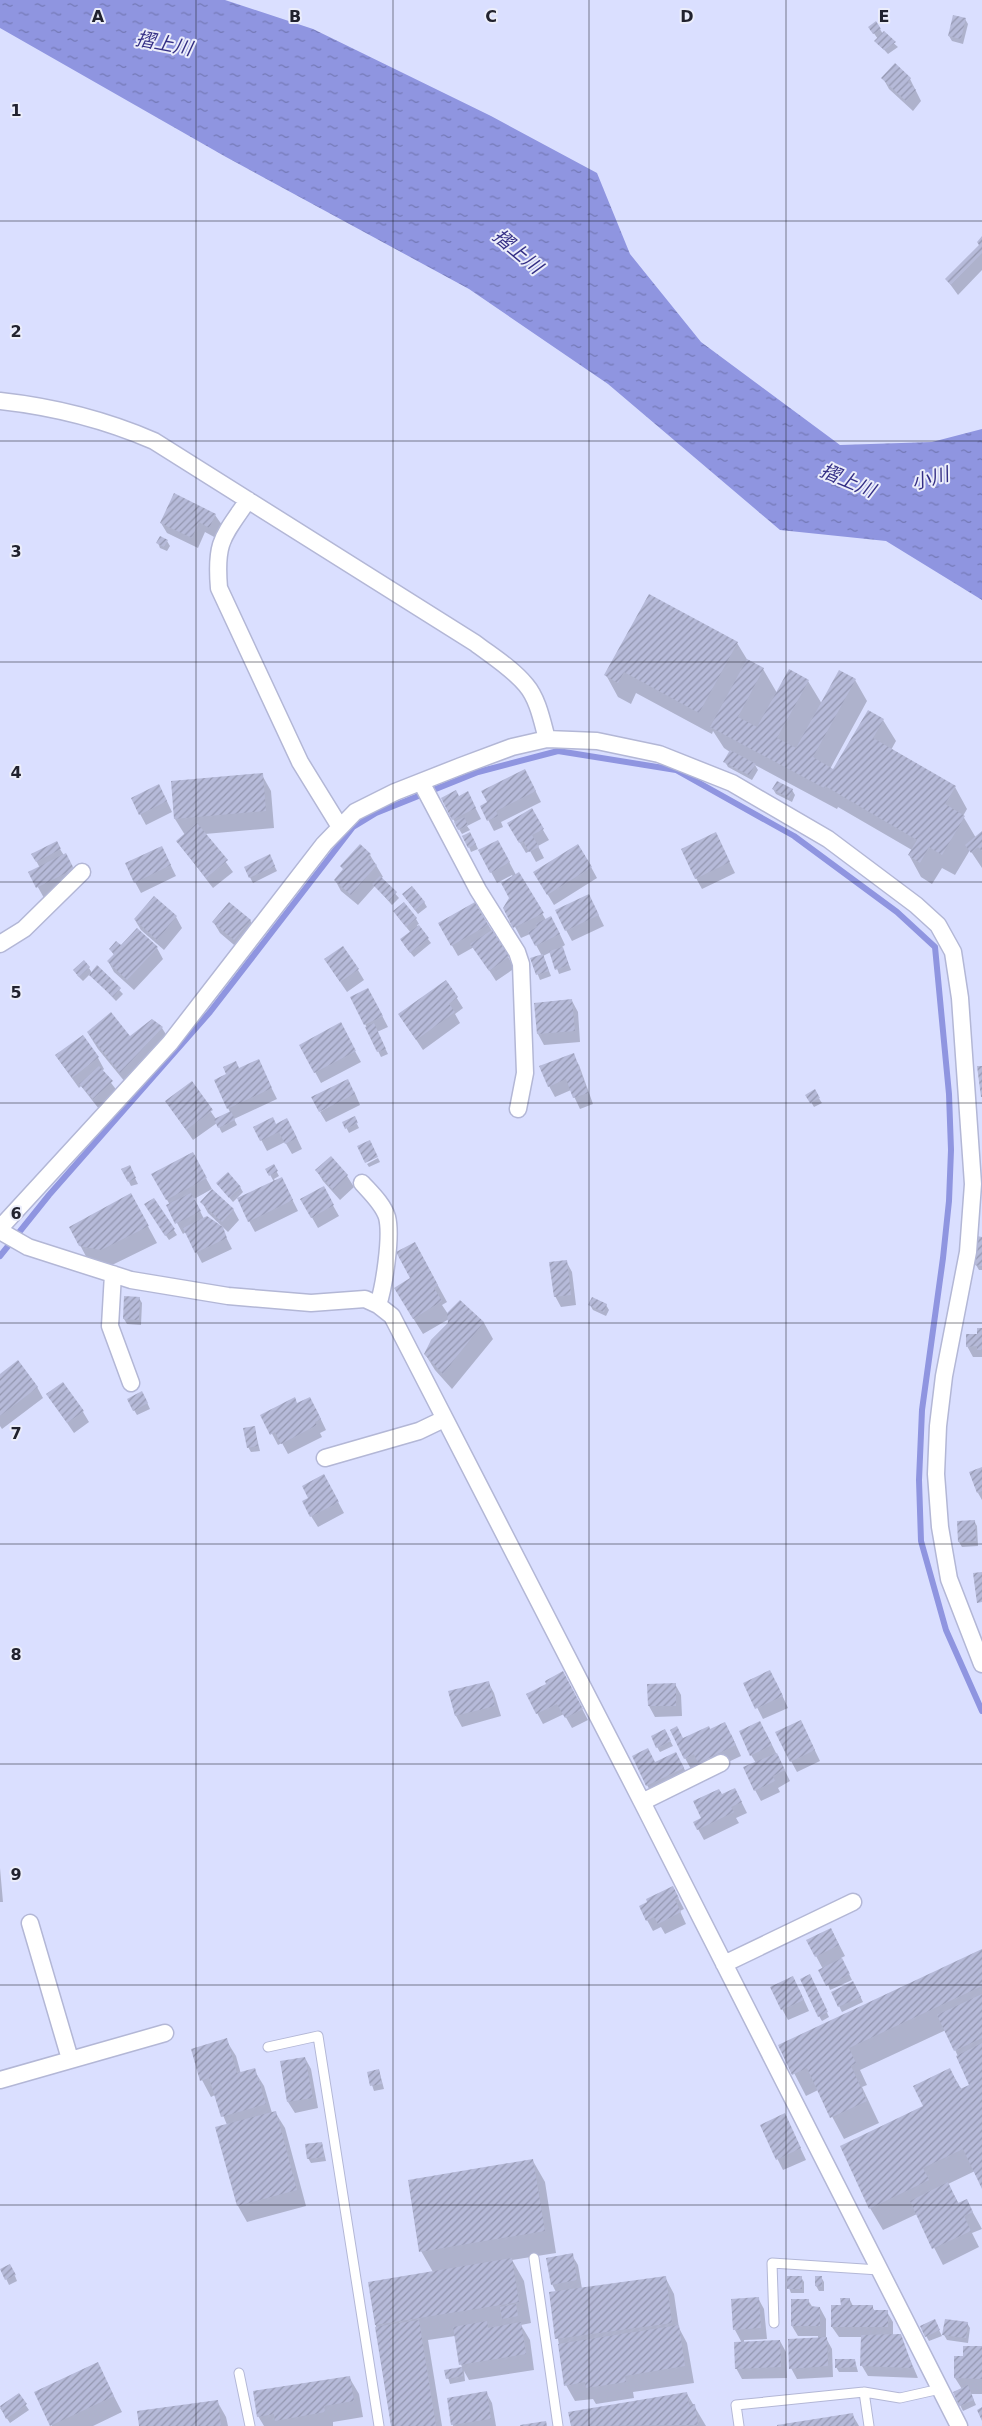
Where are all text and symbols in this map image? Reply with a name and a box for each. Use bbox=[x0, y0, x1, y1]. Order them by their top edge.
text: A bbox=[92, 7, 105, 26]
text: B bbox=[289, 7, 301, 26]
text: C bbox=[485, 7, 497, 26]
text: D bbox=[680, 7, 694, 26]
text: E bbox=[879, 7, 889, 26]
water label: 摺上川 bbox=[134, 27, 196, 60]
text: 1 bbox=[10, 101, 22, 120]
water label: 摺上川 bbox=[489, 224, 548, 279]
text: 2 bbox=[10, 322, 22, 341]
water label: 摺上川 bbox=[817, 459, 880, 502]
water label: 小川 bbox=[909, 462, 953, 494]
text: 3 bbox=[10, 542, 22, 561]
text: 4 bbox=[10, 763, 22, 782]
text: 5 bbox=[10, 983, 22, 1002]
text: 6 bbox=[10, 1204, 22, 1223]
text: 7 bbox=[10, 1424, 22, 1443]
text: 8 bbox=[10, 1645, 22, 1664]
text: 9 bbox=[10, 1865, 22, 1884]

